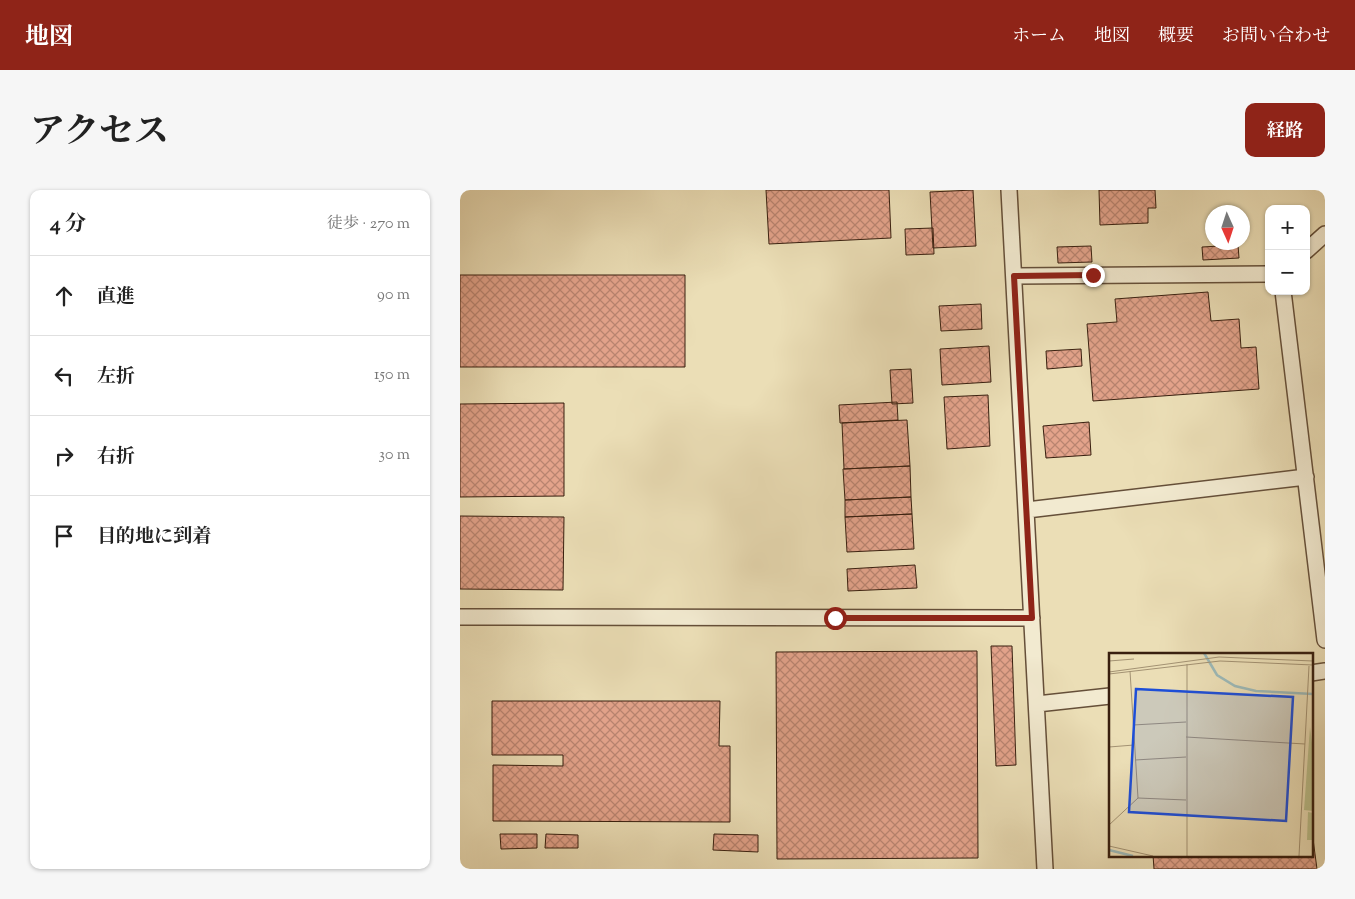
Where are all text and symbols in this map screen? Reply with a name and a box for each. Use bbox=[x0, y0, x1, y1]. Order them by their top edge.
text: 地図 bbox=[25, 21, 73, 55]
text: ホーム bbox=[1012, 24, 1066, 50]
text: 地図 bbox=[1094, 24, 1130, 50]
text: 概要 bbox=[1158, 24, 1194, 50]
text: お問い合わせ bbox=[1222, 24, 1330, 50]
button: 経路 bbox=[1245, 103, 1325, 157]
text: アクセス bbox=[30, 108, 169, 159]
north arrow bbox=[1205, 205, 1250, 250]
map controls bbox=[1265, 205, 1310, 295]
button: + bbox=[1265, 205, 1310, 250]
text: 4 分 bbox=[50, 210, 86, 240]
text: 徒歩 · 270 m bbox=[327, 213, 410, 236]
button: − bbox=[1265, 250, 1310, 295]
route end bbox=[1082, 264, 1105, 287]
icon: ahead bbox=[50, 282, 78, 310]
text: 直進 bbox=[97, 284, 135, 311]
text: 90 m bbox=[377, 284, 410, 307]
icon: left bbox=[50, 362, 78, 390]
text: 左折 bbox=[97, 364, 135, 391]
text: 150 m bbox=[374, 364, 410, 387]
icon: right bbox=[50, 442, 78, 470]
text: 右折 bbox=[97, 444, 135, 471]
text: 30 m bbox=[379, 444, 410, 467]
icon: arrive bbox=[50, 522, 78, 550]
text: 目的地に到着 bbox=[97, 524, 211, 551]
route start bbox=[824, 607, 847, 630]
inset map bbox=[1109, 653, 1312, 856]

